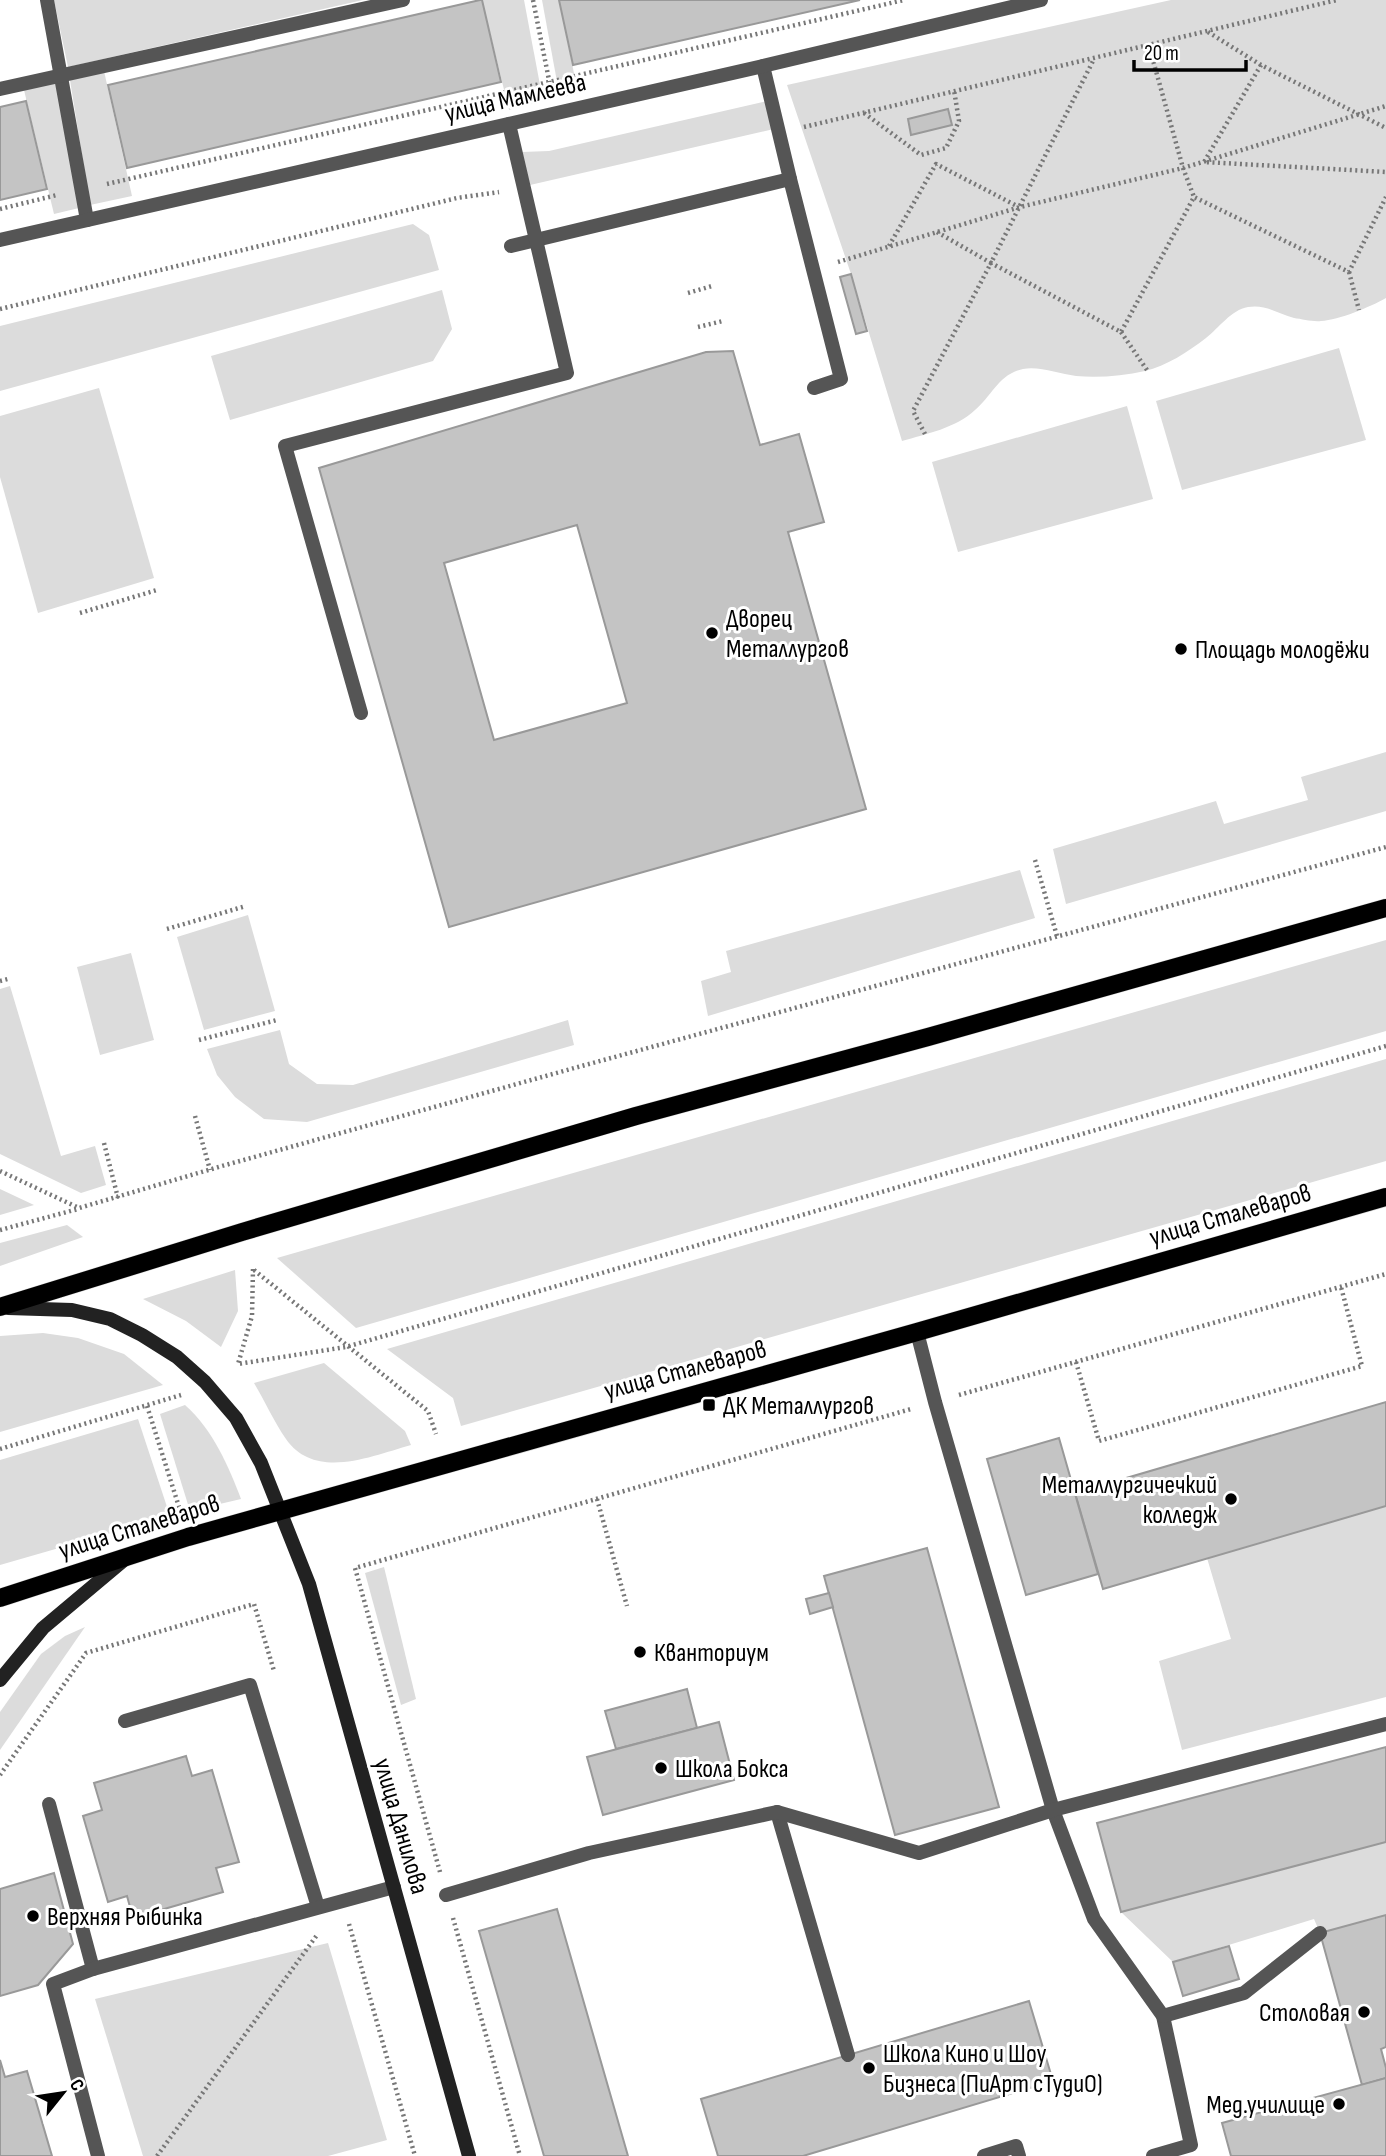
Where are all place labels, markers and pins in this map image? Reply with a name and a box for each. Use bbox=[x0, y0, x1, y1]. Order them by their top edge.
place label: Дворец Металлургов bbox=[726, 604, 849, 665]
marker: Дворец Металлургов bbox=[704, 625, 720, 641]
place label: Площадь молодёжи bbox=[1195, 635, 1370, 666]
marker: Площадь молодёжи bbox=[1173, 641, 1189, 657]
place label: ДК Металлургов bbox=[723, 1391, 874, 1422]
marker: ДК Металлургов bbox=[701, 1397, 717, 1413]
place label: Металлургичечкий колледж bbox=[1042, 1470, 1217, 1531]
marker: Металлургичечкий колледж bbox=[1223, 1491, 1239, 1507]
place label: Кванториум bbox=[654, 1638, 769, 1669]
marker: Кванториум bbox=[632, 1644, 648, 1660]
place label: Школа Бокса bbox=[675, 1754, 789, 1785]
marker: Школа Бокса bbox=[653, 1760, 669, 1776]
place label: Верхняя Рыбинка bbox=[47, 1902, 203, 1933]
marker: Верхняя Рыбинка bbox=[25, 1908, 41, 1924]
place label: Столовая bbox=[1259, 1998, 1350, 2029]
marker: Столовая bbox=[1356, 2004, 1372, 2020]
place label: Школа Кино и Шоу Бизнеса (ПиАрт сТудиО) bbox=[883, 2039, 1103, 2100]
marker: Школа Кино и Шоу Бизнеса (ПиАрт сТудиО) bbox=[861, 2060, 877, 2076]
place label: Мед.училище bbox=[1206, 2090, 1325, 2121]
marker: Мед.училище bbox=[1331, 2096, 1347, 2112]

